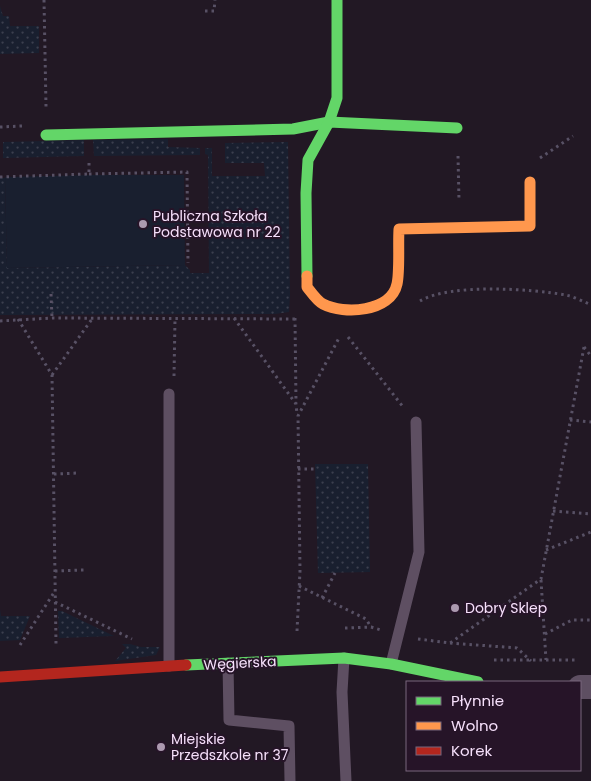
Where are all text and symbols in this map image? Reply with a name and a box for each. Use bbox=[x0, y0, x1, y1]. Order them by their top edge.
place label: Publiczna Szkoła Podstawowa nr 22 bbox=[153, 206, 281, 242]
marker: Publiczna Szkoła Podstawowa nr 22 bbox=[137, 218, 149, 230]
place label: Dobry Sklep bbox=[465, 598, 547, 618]
marker: Dobry Sklep bbox=[449, 602, 461, 614]
street label: Węgierska bbox=[203, 651, 277, 675]
legend bbox=[406, 681, 581, 771]
text: Płynnie bbox=[451, 690, 504, 711]
text: Wolno bbox=[451, 715, 498, 736]
place label: Miejskie Przedszkole nr 37 bbox=[171, 729, 289, 765]
text: Korek bbox=[451, 740, 492, 761]
marker: Miejskie Przedszkole nr 37 bbox=[155, 741, 167, 753]

